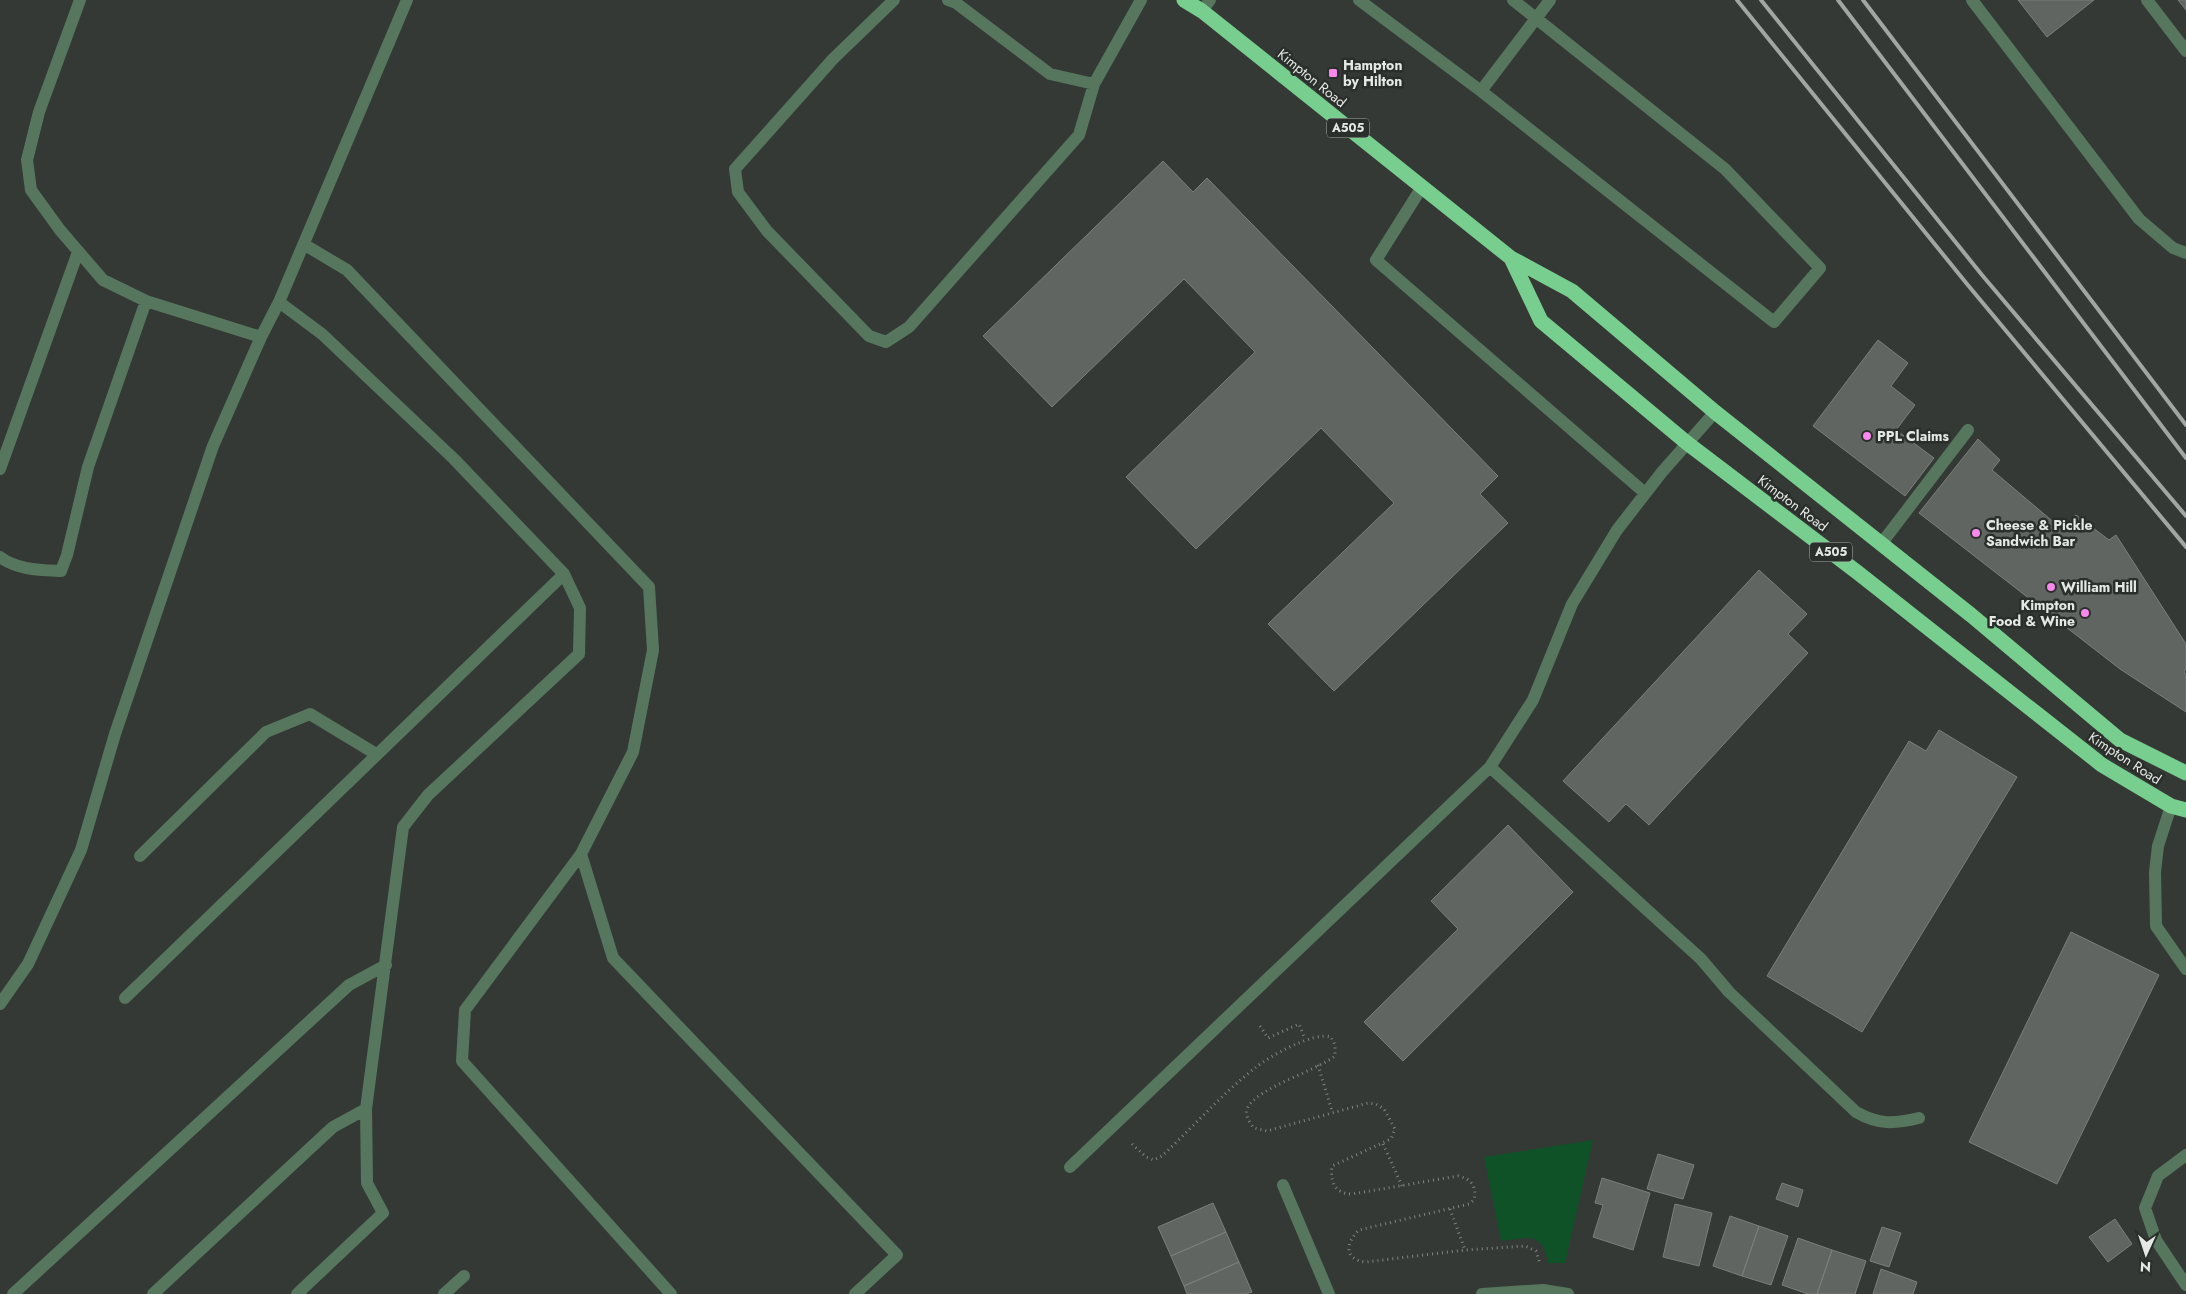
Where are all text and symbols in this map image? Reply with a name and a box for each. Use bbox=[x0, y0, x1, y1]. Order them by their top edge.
street label: Kimpton Road bbox=[1273, 44, 1351, 112]
place label: Hampton by Hilton bbox=[1343, 55, 1402, 91]
marker: Hampton by Hilton bbox=[1327, 67, 1339, 79]
road number: A505 bbox=[1327, 119, 1369, 138]
place label: PPL Claims bbox=[1877, 426, 1950, 446]
marker: PPL Claims bbox=[1861, 430, 1873, 442]
street label: Kimpton Road bbox=[1754, 470, 1832, 536]
place label: Cheese & Pickle Sandwich Bar bbox=[1986, 515, 2093, 551]
marker: Cheese & Pickle Sandwich Bar bbox=[1970, 527, 1982, 539]
road number: A505 bbox=[1810, 542, 1852, 562]
place label: William Hill bbox=[2061, 577, 2137, 597]
marker: William Hill bbox=[2045, 581, 2057, 593]
place label: Kimpton Food & Wine bbox=[1989, 595, 2075, 631]
marker: Kimpton Food & Wine bbox=[2079, 607, 2091, 619]
street label: Kimpton Road bbox=[2085, 727, 2165, 789]
north arrow bbox=[2121, 1229, 2171, 1279]
text: N bbox=[2139, 1257, 2151, 1277]

